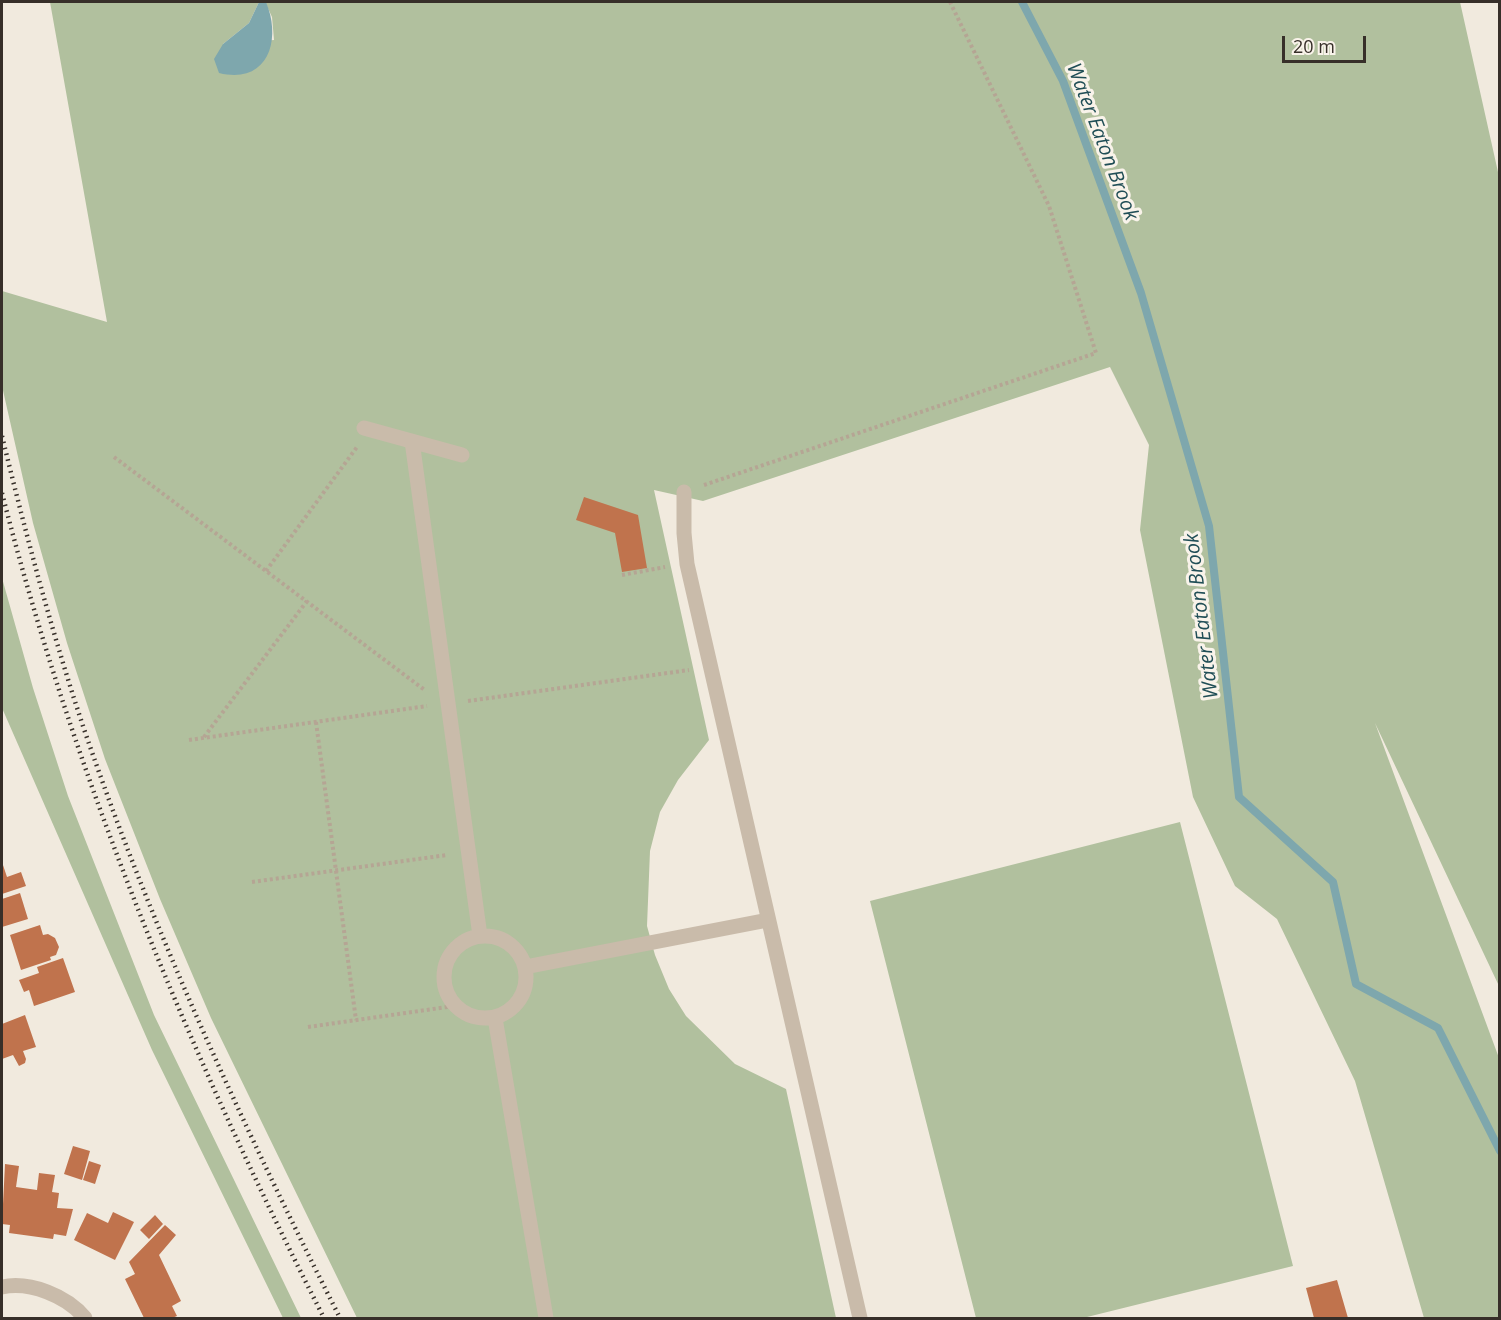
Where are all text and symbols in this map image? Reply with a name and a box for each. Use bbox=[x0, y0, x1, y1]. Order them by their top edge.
scale bar bbox=[1285, 24, 1369, 62]
text: 20 m bbox=[1293, 34, 1335, 58]
water label: Water Eaton Brook bbox=[1061, 60, 1143, 224]
water label: Water Eaton Brook bbox=[1180, 532, 1224, 700]

